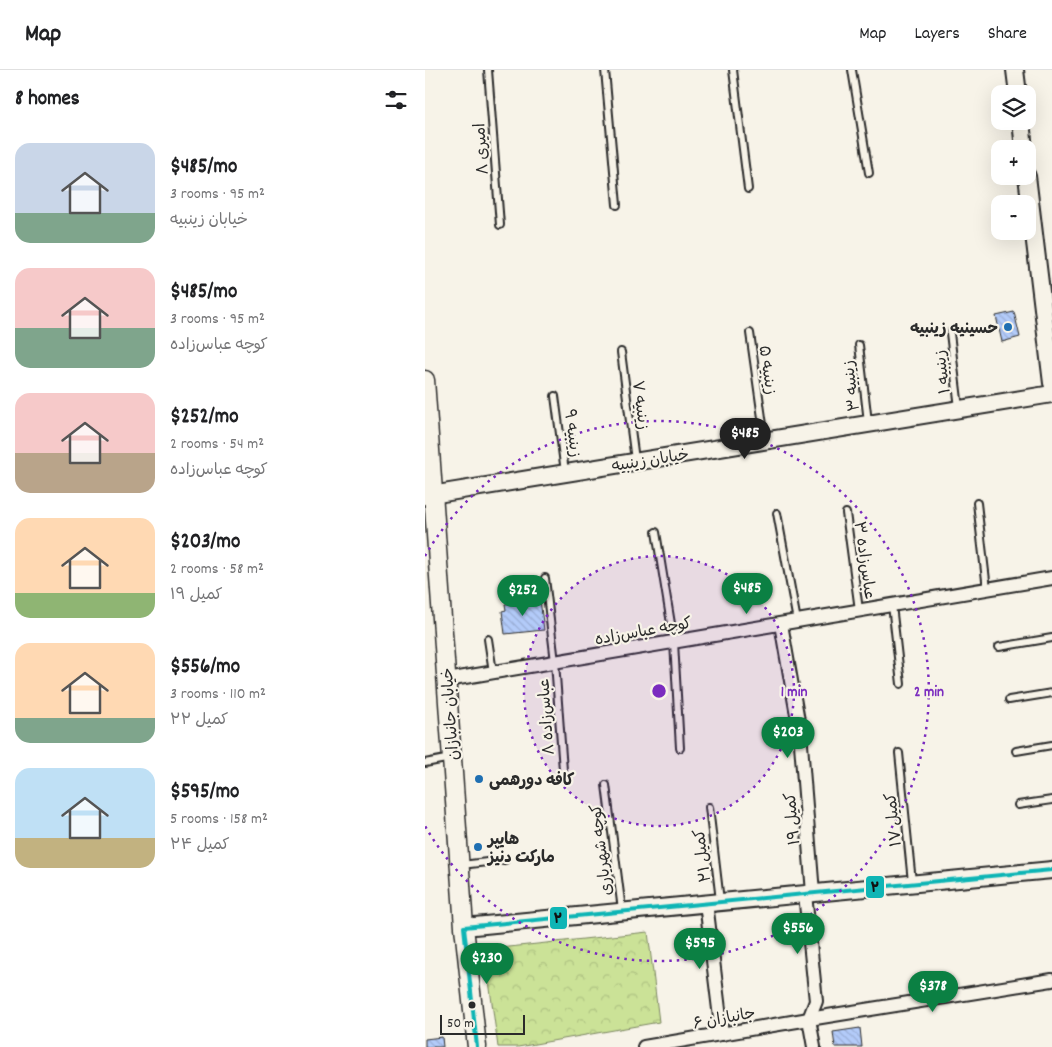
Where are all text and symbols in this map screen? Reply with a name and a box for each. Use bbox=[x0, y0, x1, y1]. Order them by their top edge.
text: Map bbox=[25, 18, 61, 52]
text: Map bbox=[859, 22, 886, 47]
text: Layers bbox=[914, 22, 960, 47]
text: Share bbox=[988, 22, 1027, 47]
text: 8 homes bbox=[15, 85, 80, 115]
map controls bbox=[991, 85, 1036, 240]
button: layers bbox=[991, 85, 1036, 130]
icon: filters bbox=[382, 86, 410, 114]
street label: امیری ۸ bbox=[469, 122, 496, 175]
button: + bbox=[991, 140, 1036, 185]
text: $485/mo bbox=[170, 153, 237, 183]
icon: home bbox=[55, 163, 115, 223]
text: 3 rooms · 95 m² bbox=[170, 183, 265, 206]
button: − bbox=[991, 195, 1036, 240]
text: خیابان زینبیه bbox=[170, 209, 248, 232]
text: $485/mo bbox=[170, 278, 237, 308]
icon: home bbox=[55, 288, 115, 348]
text: 3 rooms · 95 m² bbox=[170, 308, 265, 331]
place label: حسینیه زینبیه bbox=[910, 318, 998, 341]
marker: حسینیه زینبیه bbox=[1002, 321, 1014, 333]
text: کوچه عباس‌زاده bbox=[170, 334, 268, 357]
street label: زینبیه ۵ bbox=[752, 344, 781, 396]
street label: زینبیه ۱ bbox=[929, 348, 958, 395]
street label: زینبیه ۳ bbox=[838, 359, 867, 413]
street label: زینبیه ۷ bbox=[625, 379, 654, 431]
text: $252/mo bbox=[170, 403, 238, 433]
street label: زینبیه ۹ bbox=[557, 408, 586, 459]
icon: home bbox=[55, 413, 115, 473]
pin: $485 bbox=[715, 418, 775, 460]
text: $485 bbox=[731, 422, 759, 445]
text: 2 rooms · 54 m² bbox=[170, 433, 264, 456]
street label: خیابان زینبیه bbox=[610, 444, 691, 479]
text: کوچه عباس‌زاده bbox=[170, 459, 268, 482]
street label: عباس‌زاده ۳ bbox=[847, 520, 880, 601]
text: $203/mo bbox=[170, 528, 240, 558]
icon: home bbox=[55, 538, 115, 598]
text: 2 rooms · 58 m² bbox=[170, 558, 264, 581]
pin: $485 bbox=[717, 572, 777, 615]
pin: $252 bbox=[493, 574, 553, 617]
text: $485 bbox=[733, 577, 761, 600]
text: $252 bbox=[508, 579, 538, 602]
text: کمیل ۱۹ bbox=[170, 584, 223, 607]
street label: کوچه عباس‌زاده bbox=[593, 613, 694, 652]
text: $556/mo bbox=[170, 653, 240, 683]
icon: home bbox=[55, 663, 115, 723]
street label: خیابان جانبازان bbox=[437, 667, 466, 761]
street label: عباس‌زاده ۸ bbox=[533, 678, 562, 756]
centre of rings bbox=[650, 682, 668, 700]
text: 1 min bbox=[781, 682, 807, 704]
text: 2 min bbox=[914, 682, 944, 704]
text: 3 rooms · 110 m² bbox=[170, 683, 266, 706]
text: کمیل ۲۲ bbox=[170, 709, 229, 732]
pin: $203 bbox=[758, 716, 818, 759]
text: $203 bbox=[773, 721, 803, 744]
place label: کافه دورهمی bbox=[489, 770, 574, 793]
marker: کافه دورهمی bbox=[473, 773, 485, 785]
text: $595/mo bbox=[170, 778, 239, 808]
icon: home bbox=[55, 788, 115, 848]
street label: کمیل ۱۹ bbox=[780, 791, 807, 846]
street label: کمیل ۱۷ bbox=[880, 792, 909, 848]
street label: کوچه شهریاری bbox=[585, 803, 619, 897]
text: 5 rooms · 158 m² bbox=[170, 808, 268, 831]
street label: کمیل ۲۱ bbox=[689, 828, 718, 884]
place label: هایپر مارکت دنیز bbox=[486, 829, 555, 870]
text: کمیل ۲۴ bbox=[170, 834, 230, 857]
marker: هایپر مارکت دنیز bbox=[472, 841, 484, 853]
line badge: ۲ bbox=[865, 875, 885, 899]
text: ۲ bbox=[870, 879, 880, 899]
line badge: ۲ bbox=[549, 906, 568, 930]
text: ۲ bbox=[553, 910, 563, 930]
pin: $556 bbox=[768, 912, 828, 955]
text: $556 bbox=[783, 917, 813, 940]
pin: $595 bbox=[670, 928, 730, 970]
text: $595 bbox=[685, 932, 715, 955]
pin: $230 bbox=[457, 942, 517, 985]
text: $230 bbox=[472, 947, 502, 970]
pin: $378 bbox=[903, 970, 963, 1013]
text: $378 bbox=[919, 975, 947, 998]
unlabelled marker bbox=[467, 1000, 477, 1010]
street label: جانبازان ۶ bbox=[691, 1003, 757, 1036]
scale bar bbox=[440, 1012, 525, 1035]
text: 50 m bbox=[447, 1014, 474, 1034]

